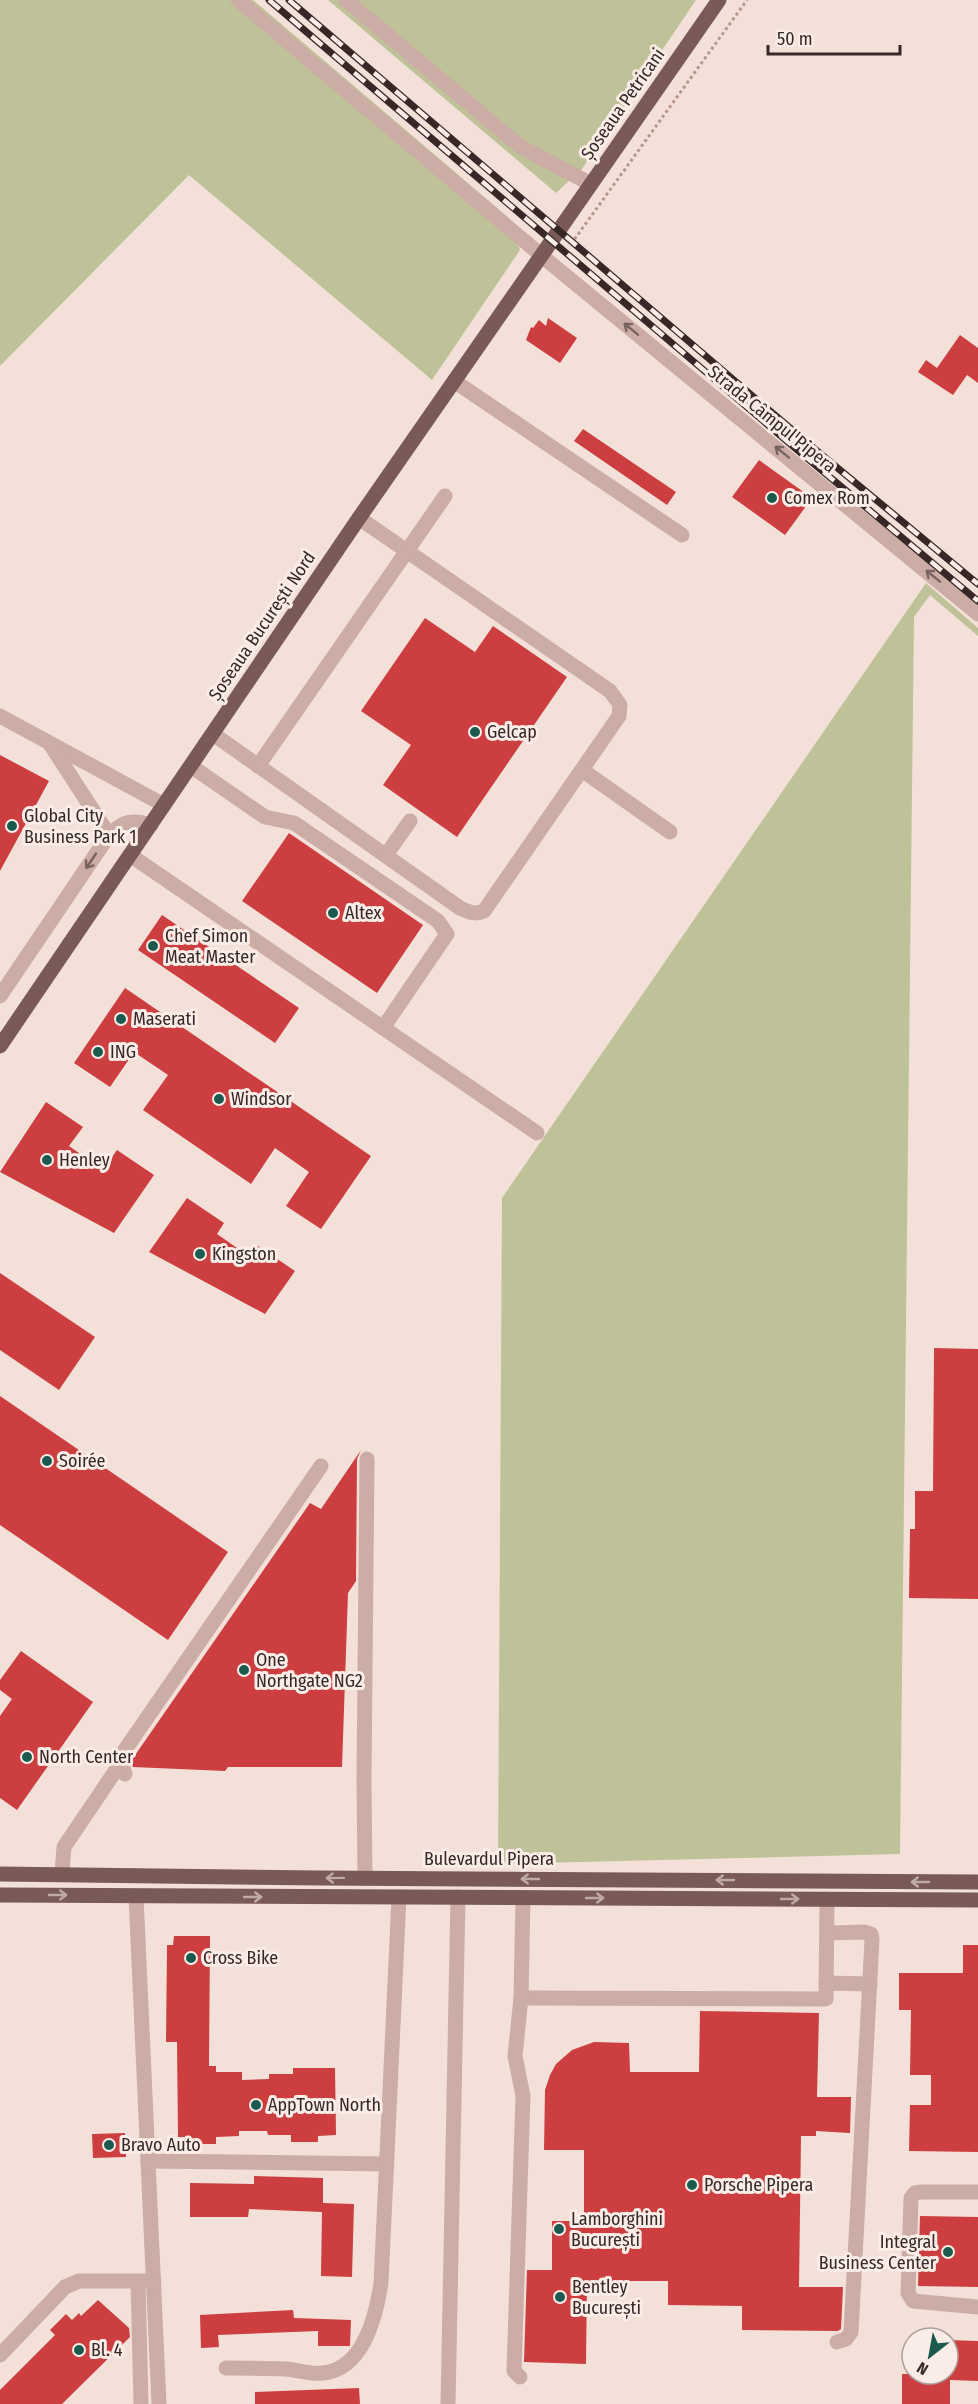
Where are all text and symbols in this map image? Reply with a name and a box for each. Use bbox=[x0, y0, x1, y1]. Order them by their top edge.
scale bar bbox=[768, 18, 900, 56]
text: 50 m bbox=[777, 28, 813, 50]
street label: Șoseaua Petricani bbox=[576, 44, 670, 164]
one-way arrow bbox=[624, 323, 640, 336]
street label: Strada Câmpul Pipera bbox=[703, 361, 841, 478]
one-way arrow bbox=[774, 446, 790, 459]
place label: Comex Rom bbox=[784, 487, 870, 509]
marker: Comex Rom bbox=[765, 491, 779, 505]
street label: Șoseaua București Nord bbox=[204, 547, 320, 705]
one-way arrow bbox=[926, 569, 941, 583]
place label: Gelcap bbox=[487, 721, 537, 743]
marker: Gelcap bbox=[468, 725, 482, 739]
place label: Global City Business Park 1 bbox=[24, 805, 137, 848]
marker: Global City Business Park 1 bbox=[5, 819, 19, 833]
one-way arrow bbox=[85, 852, 97, 868]
place label: Altex bbox=[345, 902, 382, 924]
marker: Altex bbox=[326, 906, 340, 920]
place label: Chef Simon Meat Master bbox=[165, 925, 256, 968]
marker: Chef Simon Meat Master bbox=[146, 939, 160, 953]
place label: Maserati bbox=[133, 1008, 196, 1030]
marker: Maserati bbox=[114, 1012, 128, 1026]
place label: ING bbox=[110, 1041, 136, 1063]
marker: ING bbox=[91, 1045, 105, 1059]
place label: Windsor bbox=[231, 1088, 292, 1110]
marker: Windsor bbox=[212, 1092, 226, 1106]
place label: Henley bbox=[59, 1149, 110, 1171]
marker: Henley bbox=[40, 1153, 54, 1167]
place label: Kingston bbox=[212, 1243, 276, 1265]
marker: Kingston bbox=[193, 1247, 207, 1261]
place label: Soirée bbox=[59, 1450, 106, 1472]
marker: Soirée bbox=[40, 1454, 54, 1468]
place label: One Northgate NG2 bbox=[256, 1649, 363, 1692]
marker: One Northgate NG2 bbox=[237, 1663, 251, 1677]
place label: North Center bbox=[39, 1746, 134, 1768]
marker: North Center bbox=[20, 1750, 34, 1764]
street label: Bulevardul Pipera bbox=[424, 1848, 554, 1870]
one-way arrow bbox=[325, 1872, 345, 1884]
one-way arrow bbox=[520, 1873, 540, 1885]
one-way arrow bbox=[715, 1874, 735, 1886]
one-way arrow bbox=[910, 1876, 930, 1888]
one-way arrow bbox=[48, 1889, 68, 1901]
one-way arrow bbox=[243, 1891, 263, 1902]
one-way arrow bbox=[585, 1892, 605, 1904]
one-way arrow bbox=[780, 1893, 800, 1905]
place label: Cross Bike bbox=[203, 1947, 278, 1969]
marker: Cross Bike bbox=[184, 1951, 198, 1965]
place label: AppTown North bbox=[268, 2094, 381, 2116]
marker: AppTown North bbox=[249, 2098, 263, 2112]
place label: Bravo Auto bbox=[121, 2134, 201, 2156]
marker: Bravo Auto bbox=[102, 2138, 116, 2152]
place label: Porsche Pipera bbox=[704, 2174, 814, 2196]
marker: Porsche Pipera bbox=[685, 2178, 699, 2192]
place label: Lamborghini București bbox=[571, 2208, 663, 2251]
marker: Lamborghini București bbox=[552, 2222, 566, 2236]
place label: Integral Business Center bbox=[819, 2231, 937, 2274]
marker: Integral Business Center bbox=[941, 2245, 955, 2259]
place label: Bentley București bbox=[572, 2276, 641, 2319]
marker: Bentley București bbox=[553, 2290, 567, 2304]
north arrow bbox=[900, 2326, 960, 2386]
place label: Bl. 4 bbox=[91, 2339, 123, 2361]
marker: Bl. 4 bbox=[72, 2343, 86, 2357]
text: N bbox=[914, 2358, 932, 2379]

